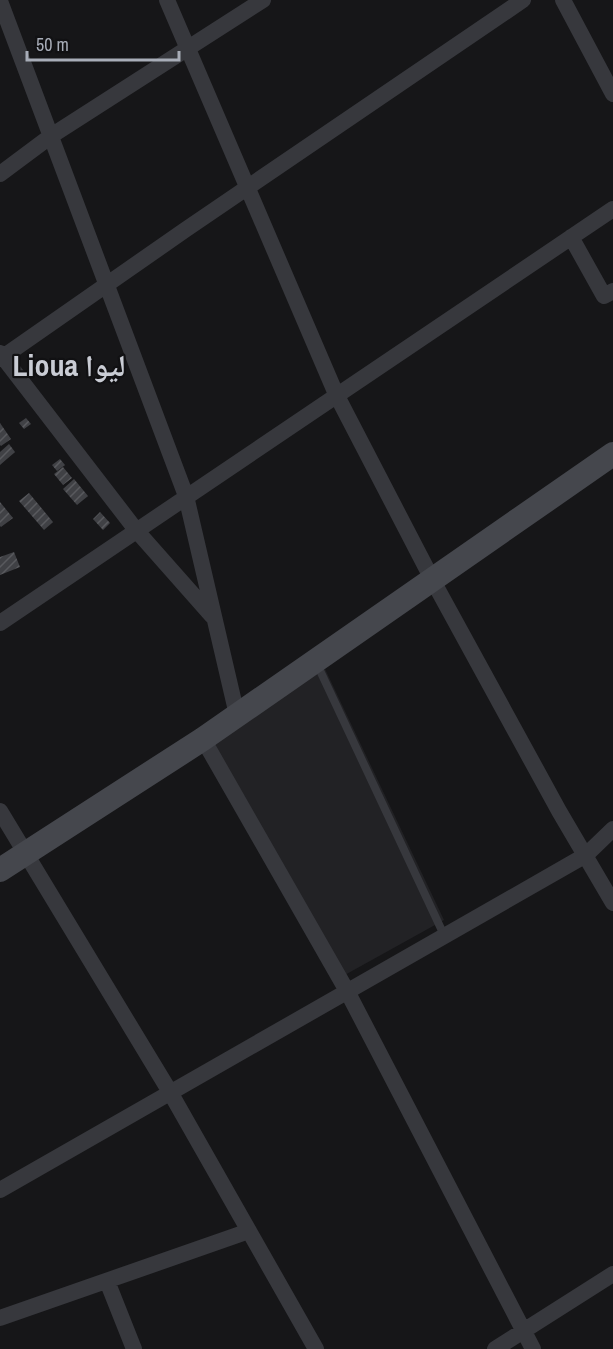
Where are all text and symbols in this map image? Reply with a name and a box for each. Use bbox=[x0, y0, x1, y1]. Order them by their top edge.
scale bar bbox=[27, 24, 178, 62]
text: 50 m bbox=[36, 32, 69, 57]
district label: Lioua ليوا bbox=[13, 345, 125, 385]

